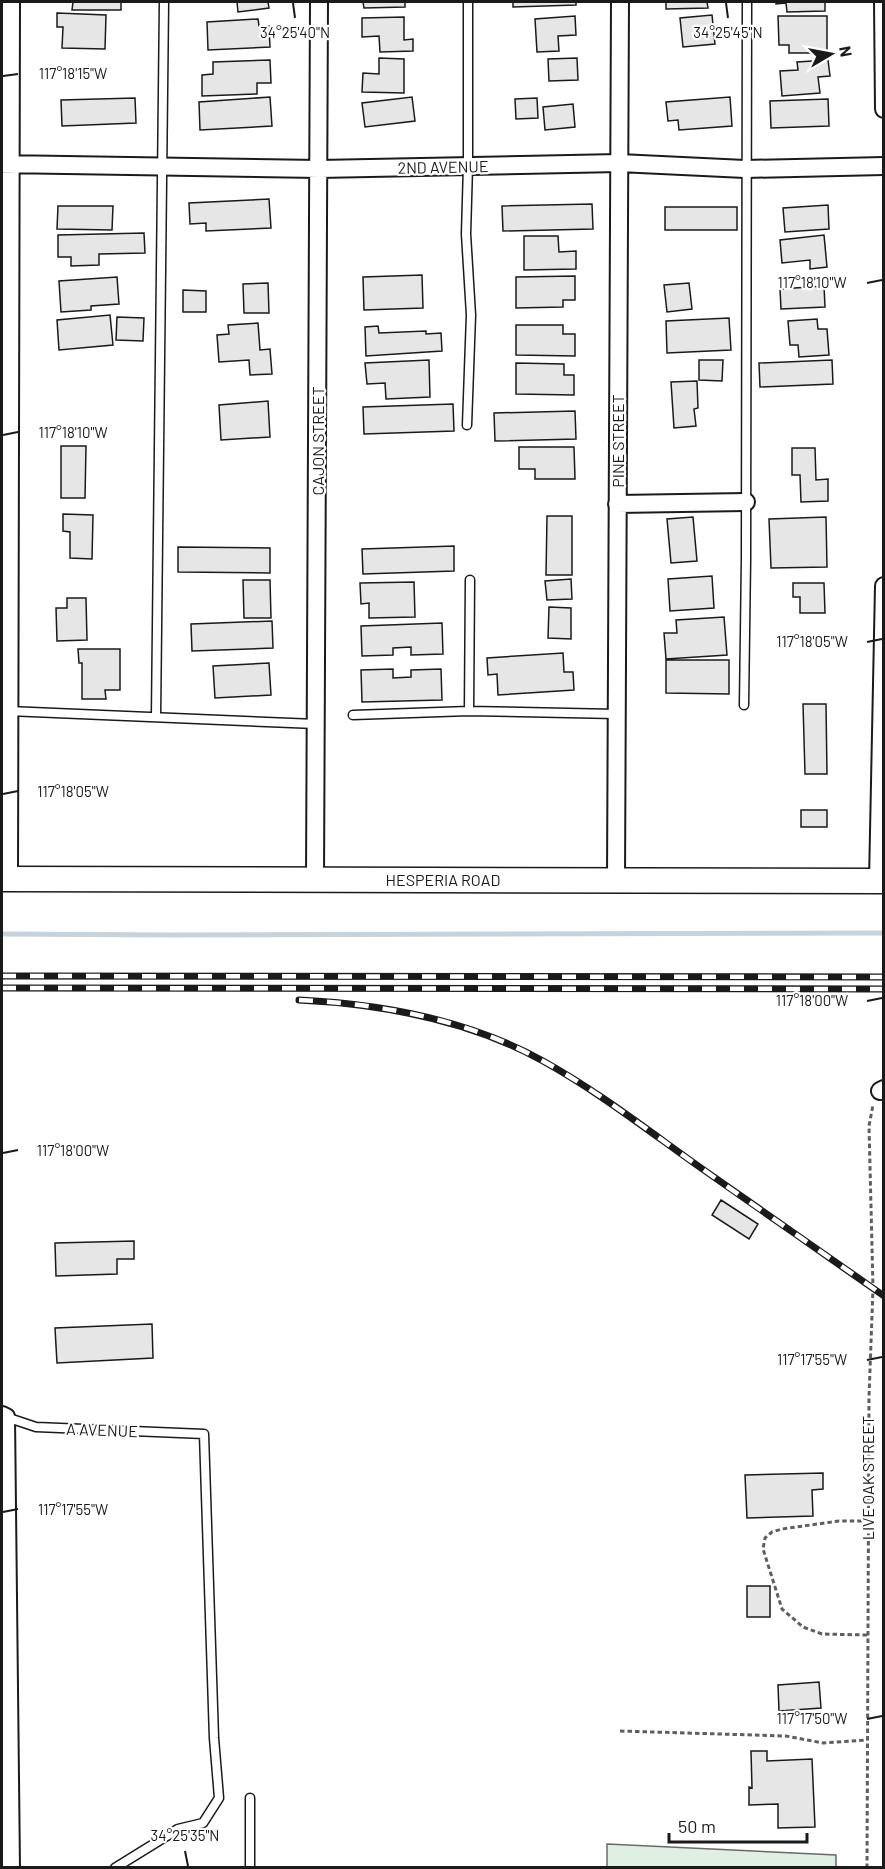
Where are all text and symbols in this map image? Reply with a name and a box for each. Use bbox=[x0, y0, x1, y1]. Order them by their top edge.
text: 34°25'40"N bbox=[260, 23, 330, 41]
text: 34°25'45"N bbox=[693, 23, 763, 41]
north arrow bbox=[801, 24, 861, 84]
text: N bbox=[836, 44, 857, 58]
text: 117°18'15"W bbox=[39, 64, 107, 82]
street label: 2ND AVENUE bbox=[397, 156, 489, 177]
text: 117°18'10"W bbox=[777, 273, 847, 291]
street label: CAJON STREET bbox=[308, 386, 327, 496]
street label: PINE STREET bbox=[608, 394, 627, 488]
text: 117°18'10"W bbox=[38, 423, 108, 441]
text: 117°18'05"W bbox=[776, 632, 848, 650]
text: 117°18'05"W bbox=[37, 782, 109, 800]
street label: HESPERIA ROAD bbox=[386, 870, 500, 889]
text: 117°18'00"W bbox=[776, 991, 848, 1009]
text: 117°18'00"W bbox=[37, 1141, 109, 1159]
text: 117°17'55"W bbox=[777, 1350, 847, 1368]
street label: LIVE OAK STREET bbox=[858, 1416, 877, 1540]
street label: A AVENUE bbox=[66, 1419, 138, 1440]
text: 117°17'55"W bbox=[38, 1500, 108, 1518]
text: 117°17'50"W bbox=[777, 1709, 847, 1727]
scale bar bbox=[669, 1806, 807, 1844]
text: 50 m bbox=[678, 1815, 716, 1837]
text: 34°25'35"N bbox=[151, 1826, 219, 1844]

